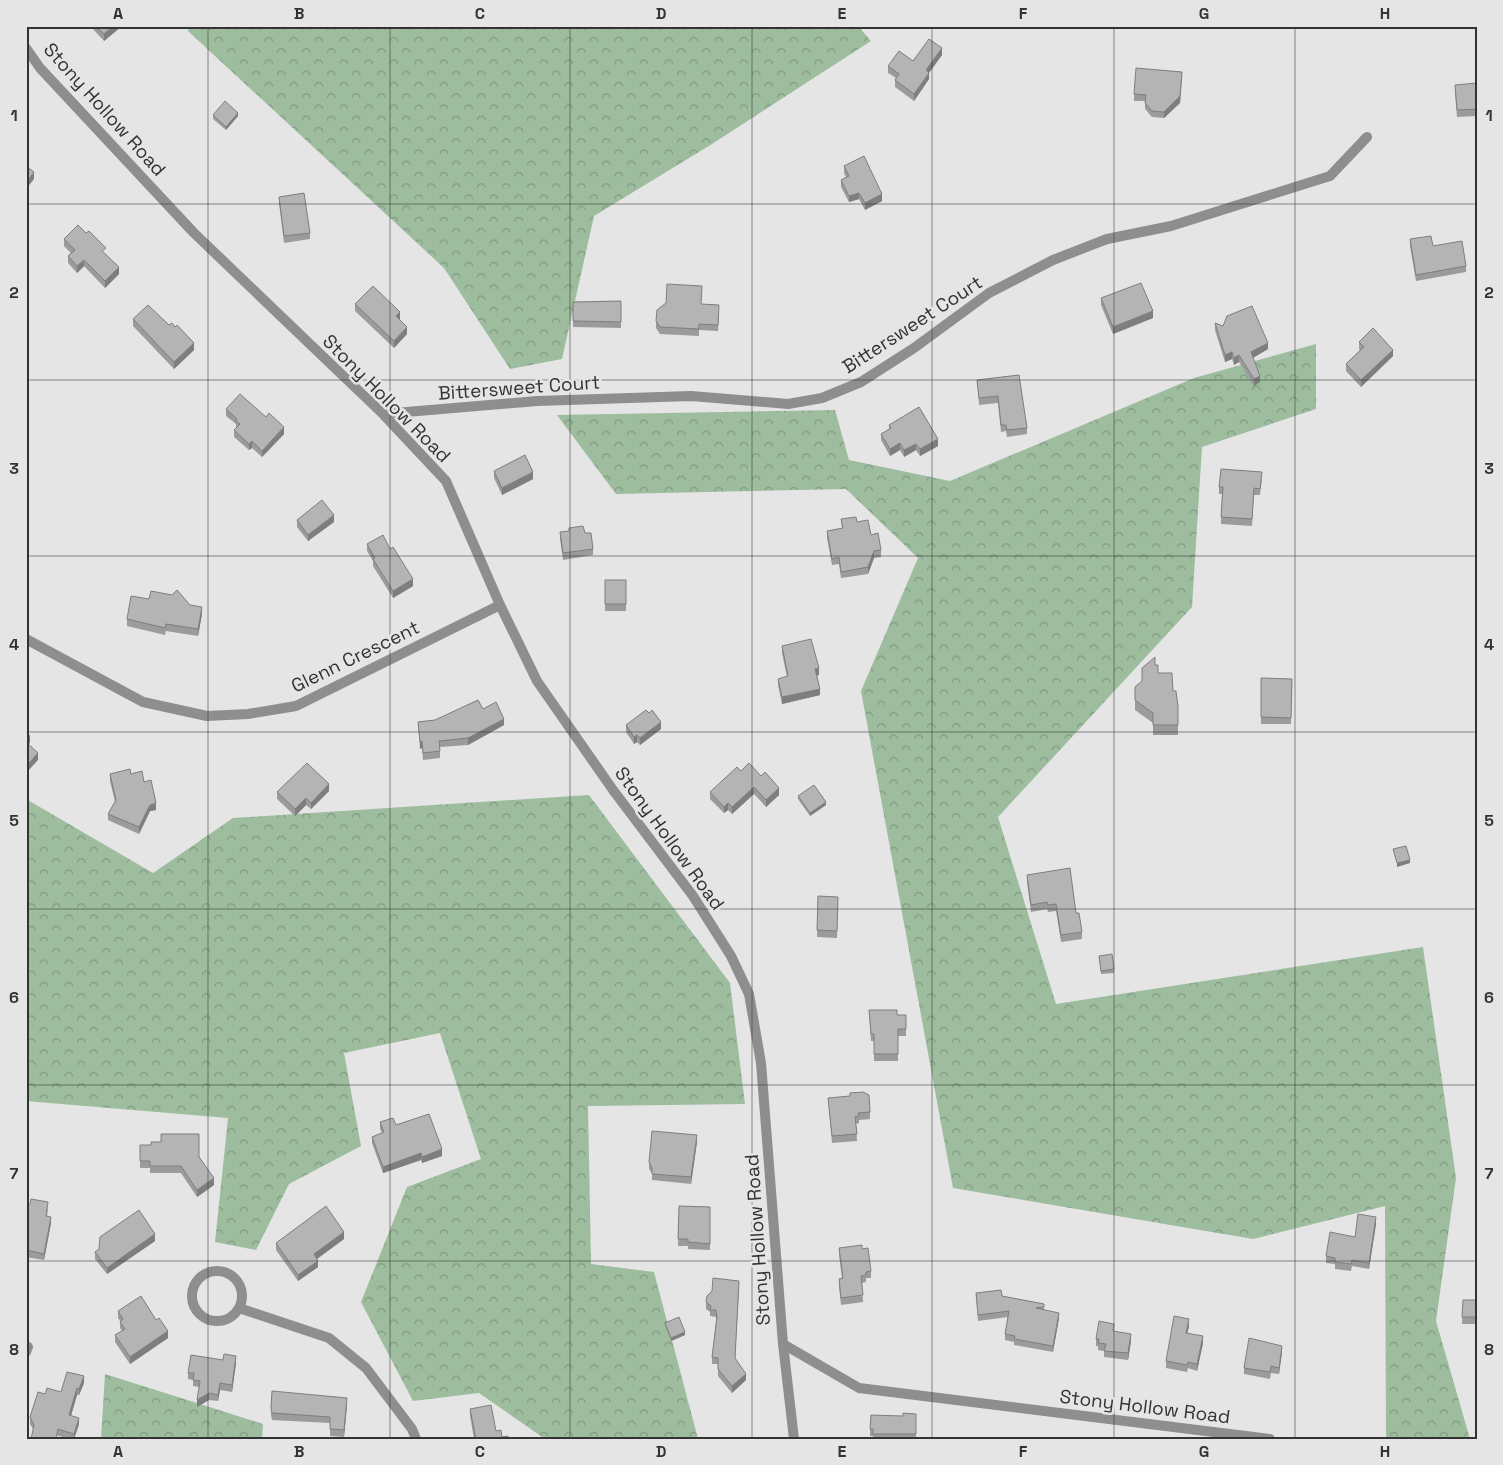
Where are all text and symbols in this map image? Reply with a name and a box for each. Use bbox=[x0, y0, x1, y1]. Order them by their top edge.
text: A bbox=[113, 3, 123, 24]
text: B bbox=[294, 3, 304, 24]
text: C bbox=[475, 3, 485, 24]
text: D bbox=[656, 3, 666, 24]
text: E bbox=[838, 3, 847, 24]
text: F bbox=[1019, 3, 1028, 24]
text: G bbox=[1199, 3, 1209, 24]
text: H bbox=[1380, 3, 1390, 24]
street label: Stony Hollow Road bbox=[38, 37, 171, 181]
text: 1 bbox=[10, 105, 18, 126]
text: 1 bbox=[1485, 105, 1493, 126]
street label: Bittersweet Court bbox=[837, 270, 987, 379]
text: 2 bbox=[9, 282, 19, 303]
text: 2 bbox=[1484, 282, 1494, 303]
street label: Stony Hollow Road bbox=[317, 329, 456, 468]
street label: Bittersweet Court bbox=[437, 369, 601, 406]
text: 3 bbox=[9, 458, 19, 479]
text: 3 bbox=[1484, 458, 1494, 479]
street label: Glenn Crescent bbox=[287, 615, 423, 698]
text: 4 bbox=[9, 634, 19, 655]
text: 4 bbox=[1484, 634, 1494, 655]
street label: Stony Hollow Road bbox=[609, 762, 730, 915]
text: 5 bbox=[9, 810, 19, 831]
text: 5 bbox=[1484, 810, 1494, 831]
text: 6 bbox=[9, 987, 19, 1008]
text: 6 bbox=[1484, 987, 1494, 1008]
street label: Stony Hollow Road bbox=[739, 1153, 776, 1326]
text: 7 bbox=[10, 1163, 19, 1184]
text: 7 bbox=[1485, 1163, 1494, 1184]
text: 8 bbox=[9, 1339, 19, 1360]
text: 8 bbox=[1484, 1339, 1494, 1360]
street label: Stony Hollow Road bbox=[1058, 1384, 1232, 1429]
text: A bbox=[113, 1441, 123, 1462]
text: B bbox=[294, 1441, 304, 1462]
text: C bbox=[475, 1441, 485, 1462]
text: D bbox=[656, 1441, 666, 1462]
text: E bbox=[838, 1441, 847, 1462]
text: F bbox=[1019, 1441, 1028, 1462]
text: G bbox=[1199, 1441, 1209, 1462]
text: H bbox=[1380, 1441, 1390, 1462]

